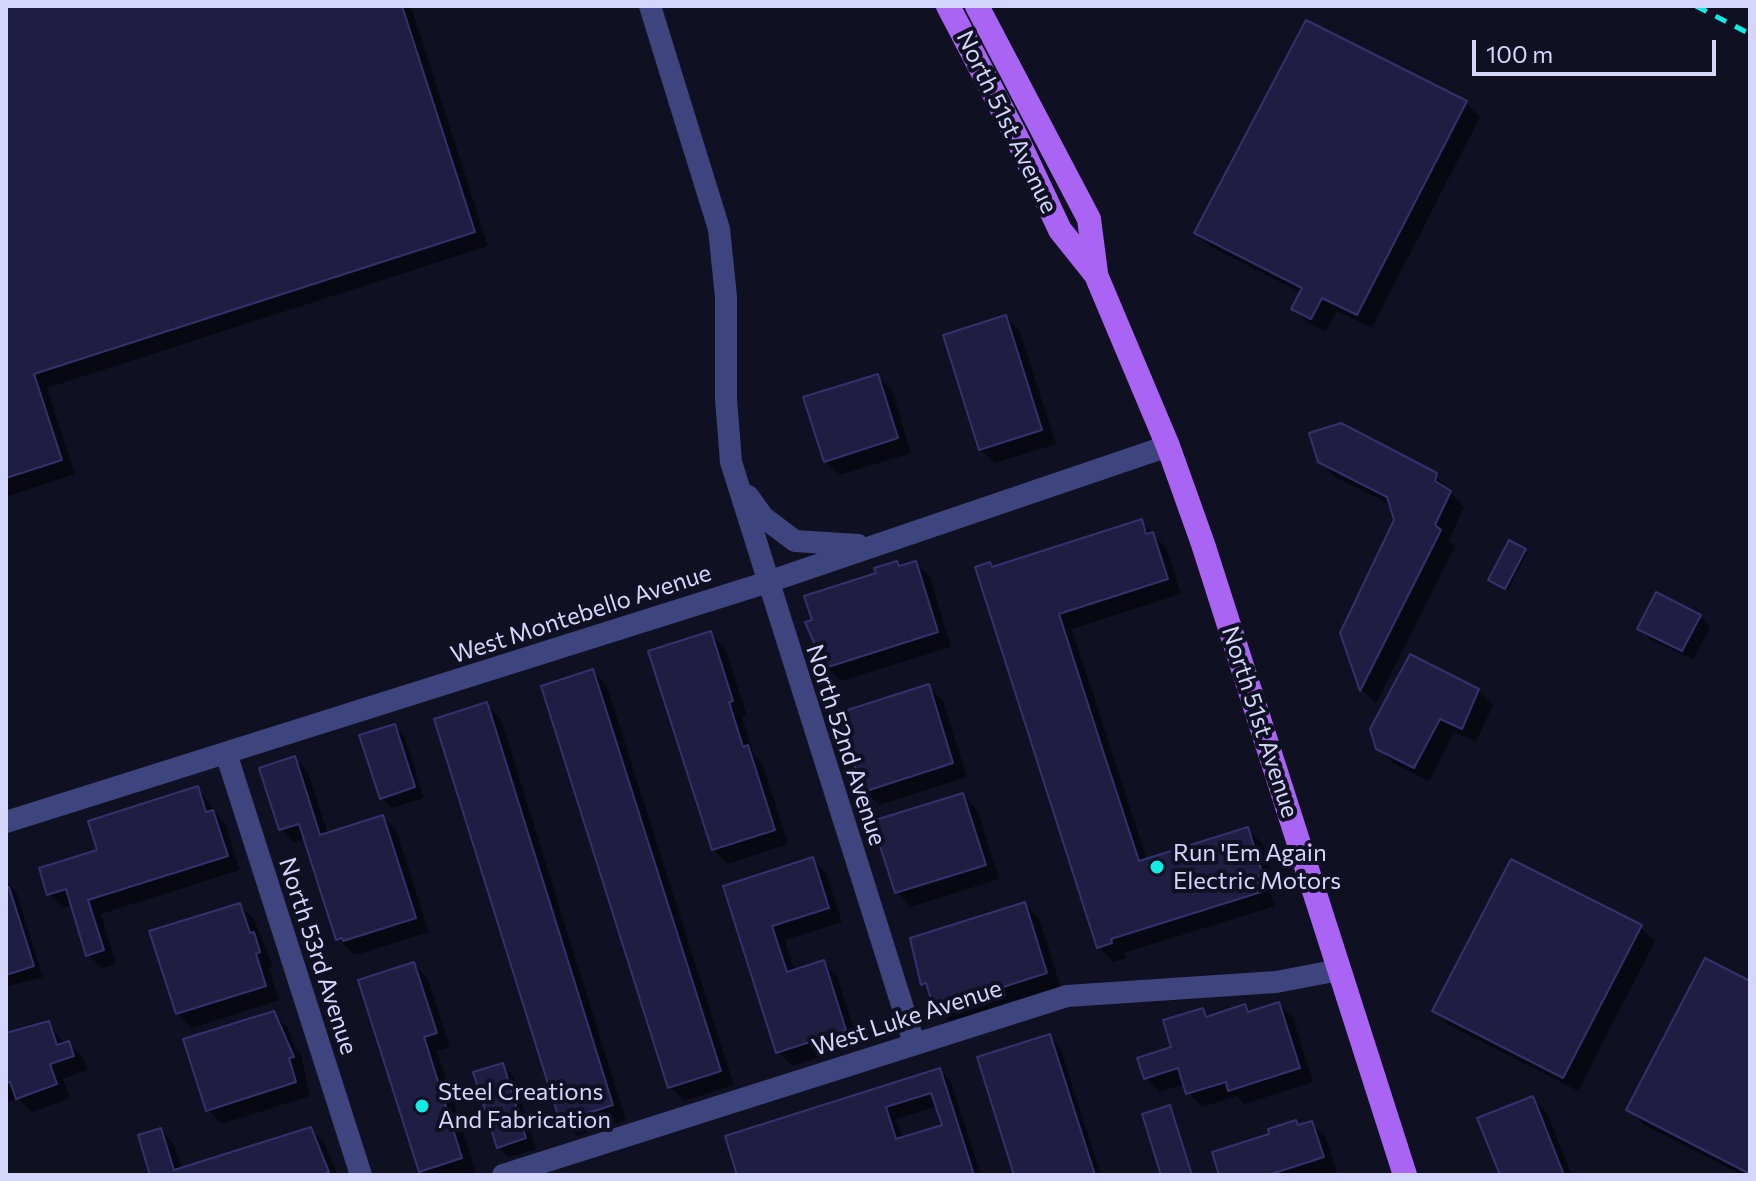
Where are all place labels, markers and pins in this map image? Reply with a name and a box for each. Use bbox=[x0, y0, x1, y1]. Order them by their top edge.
place label: Run 'Em Again Electric Motors bbox=[1173, 839, 1341, 895]
marker: Run 'Em Again Electric Motors bbox=[1148, 858, 1166, 876]
place label: Steel Creations And Fabrication bbox=[438, 1078, 611, 1134]
marker: Steel Creations And Fabrication bbox=[413, 1097, 431, 1115]

